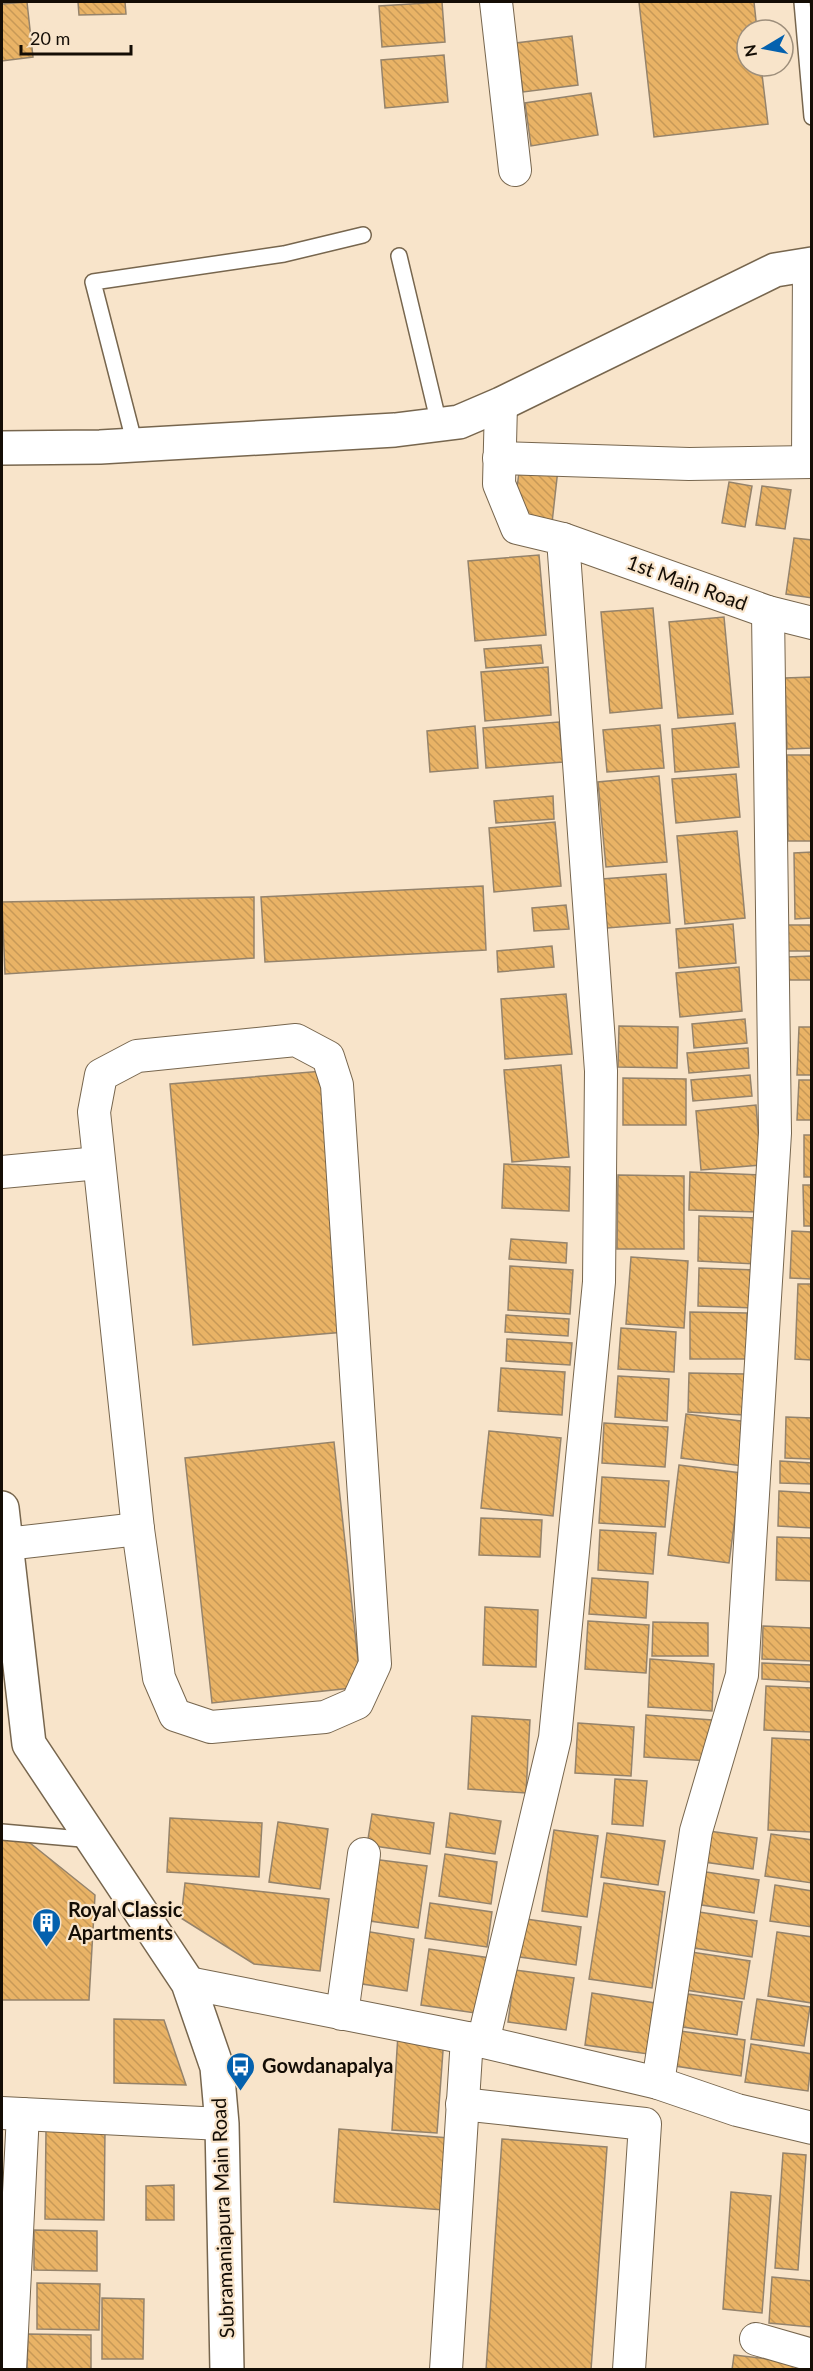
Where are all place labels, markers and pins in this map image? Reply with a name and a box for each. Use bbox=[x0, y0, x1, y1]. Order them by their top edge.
place label: Royal Classic Apartments bbox=[67, 1897, 183, 1944]
building icon: Royal Classic Apartments bbox=[31, 1906, 63, 1948]
bus stop icon: Gowdanapalya bbox=[225, 2050, 257, 2092]
place label: Gowdanapalya bbox=[262, 2053, 393, 2077]

